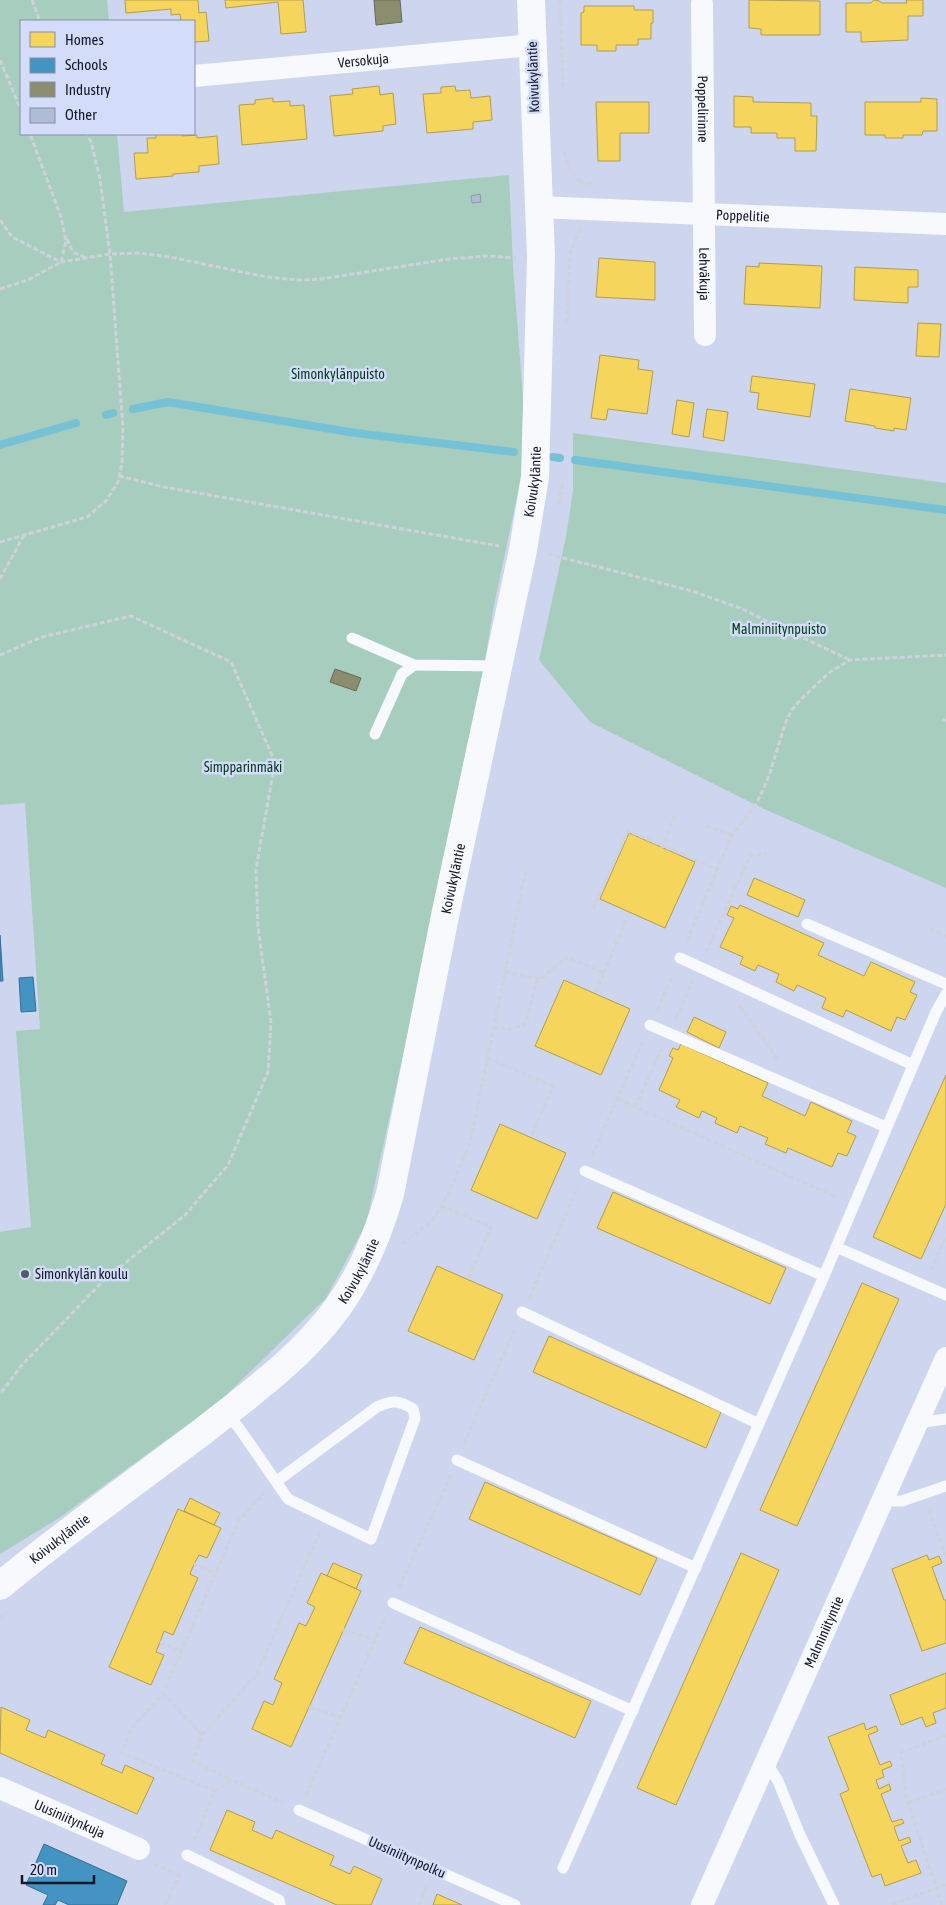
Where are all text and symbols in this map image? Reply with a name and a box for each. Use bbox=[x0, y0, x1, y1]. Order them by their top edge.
legend bbox=[20, 20, 195, 135]
text: Homes bbox=[65, 31, 104, 48]
street label: Koivukyläntie bbox=[524, 41, 542, 113]
street label: Versokuja bbox=[337, 50, 390, 71]
text: Schools bbox=[65, 56, 108, 73]
street label: Poppelirinne bbox=[695, 75, 711, 143]
text: Industry bbox=[65, 81, 111, 98]
text: Other bbox=[65, 106, 97, 123]
street label: Poppelitie bbox=[716, 206, 770, 225]
street label: Lehväkuja bbox=[696, 247, 713, 301]
park label: Simonkylänpuisto bbox=[291, 366, 385, 382]
street label: Koivukyläntie bbox=[520, 446, 544, 519]
park label: Malminiitynpuisto bbox=[732, 621, 826, 637]
park label: Simpparinmäki bbox=[204, 759, 282, 775]
street label: Koivukyläntie bbox=[438, 842, 468, 915]
street label: Koivukyläntie bbox=[335, 1236, 382, 1307]
place label: Simonkylän koulu bbox=[35, 1266, 128, 1282]
marker: Simonkylän koulu bbox=[19, 1268, 31, 1280]
street label: Koivukyläntie bbox=[26, 1511, 93, 1567]
street label: Malminiityntie bbox=[801, 1594, 847, 1670]
street label: Uusiniitynkuja bbox=[32, 1796, 108, 1841]
street label: Uusiniitynpolku bbox=[366, 1833, 448, 1881]
scale bar bbox=[22, 1852, 95, 1884]
text: 20 m bbox=[30, 1861, 57, 1878]

